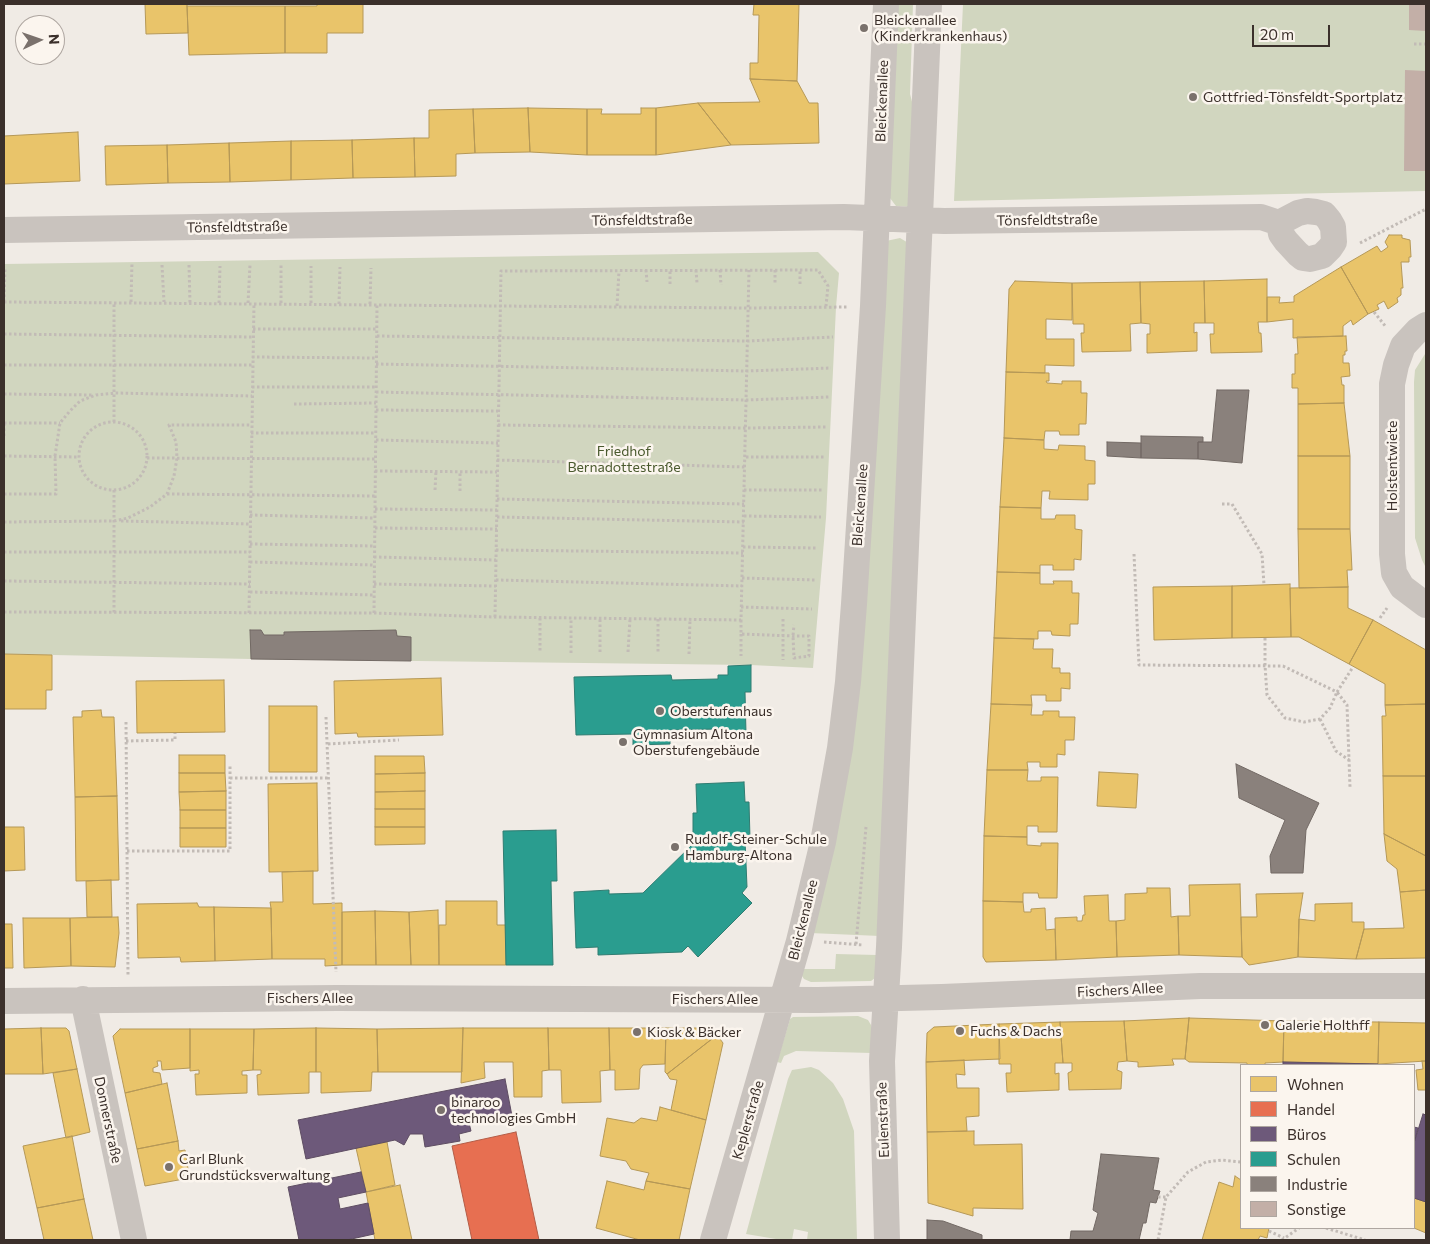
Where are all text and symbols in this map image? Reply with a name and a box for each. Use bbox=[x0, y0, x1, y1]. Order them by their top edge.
place label: Bleickenallee (Kinderkrankenhaus) bbox=[874, 12, 1007, 44]
north arrow bbox=[15, 15, 65, 65]
scale bar bbox=[1255, 15, 1332, 47]
marker: Bleickenallee (Kinderkrankenhaus) bbox=[858, 22, 870, 34]
text: 20 m bbox=[1260, 25, 1294, 43]
text: N bbox=[46, 34, 63, 45]
street label: Bleickenallee bbox=[872, 60, 892, 142]
place label: Gottfried-Tönsfeldt-Sportplatz bbox=[1203, 89, 1403, 105]
marker: Gottfried-Tönsfeldt-Sportplatz bbox=[1187, 91, 1199, 103]
street label: Tönsfeldtstraße bbox=[591, 211, 693, 229]
street label: Tönsfeldtstraße bbox=[996, 211, 1098, 229]
street label: Tönsfeldtstraße bbox=[186, 218, 288, 236]
street label: Holstentwiete bbox=[1384, 421, 1400, 511]
park label: Friedhof Bernadottestraße bbox=[567, 443, 681, 476]
street label: Bleickenallee bbox=[849, 463, 871, 547]
place label: Oberstufenhaus bbox=[670, 703, 772, 719]
marker: Oberstufenhaus bbox=[654, 705, 666, 717]
place label: Gymnasium Altona Oberstufengebäude bbox=[633, 726, 760, 759]
marker: Gymnasium Altona Oberstufengebäude bbox=[617, 736, 629, 748]
place label: Rudolf-Steiner-Schule Hamburg-Altona bbox=[685, 831, 827, 864]
marker: Rudolf-Steiner-Schule Hamburg-Altona bbox=[669, 841, 681, 853]
street label: Bleickenallee bbox=[785, 878, 821, 962]
street label: Fischers Allee bbox=[1076, 979, 1164, 1001]
street label: Fischers Allee bbox=[267, 990, 353, 1006]
street label: Fischers Allee bbox=[672, 991, 758, 1007]
place label: Galerie Holthff bbox=[1275, 1017, 1370, 1033]
marker: Galerie Holthff bbox=[1259, 1019, 1271, 1031]
place label: Fuchs & Dachs bbox=[970, 1023, 1062, 1039]
place label: Kiosk & Bäcker bbox=[647, 1024, 741, 1040]
marker: Fuchs & Dachs bbox=[954, 1025, 966, 1037]
marker: Kiosk & Bäcker bbox=[631, 1026, 643, 1038]
legend bbox=[1240, 1064, 1415, 1229]
street label: Donnerstraße bbox=[91, 1075, 125, 1165]
text: Wohnen bbox=[1287, 1075, 1344, 1093]
street label: Keplerstraße bbox=[729, 1078, 767, 1162]
street label: Eulenstraße bbox=[873, 1082, 893, 1158]
place label: binaroo technologies GmbH bbox=[451, 1094, 576, 1126]
text: Handel bbox=[1287, 1100, 1335, 1118]
marker: binaroo technologies GmbH bbox=[435, 1104, 447, 1116]
text: Büros bbox=[1287, 1125, 1326, 1143]
text: Schulen bbox=[1287, 1150, 1341, 1168]
place label: Carl Blunk Grundstücksverwaltung bbox=[179, 1151, 330, 1184]
marker: Carl Blunk Grundstücksverwaltung bbox=[163, 1161, 175, 1173]
text: Industrie bbox=[1287, 1175, 1348, 1193]
text: Sonstige bbox=[1287, 1200, 1346, 1218]

